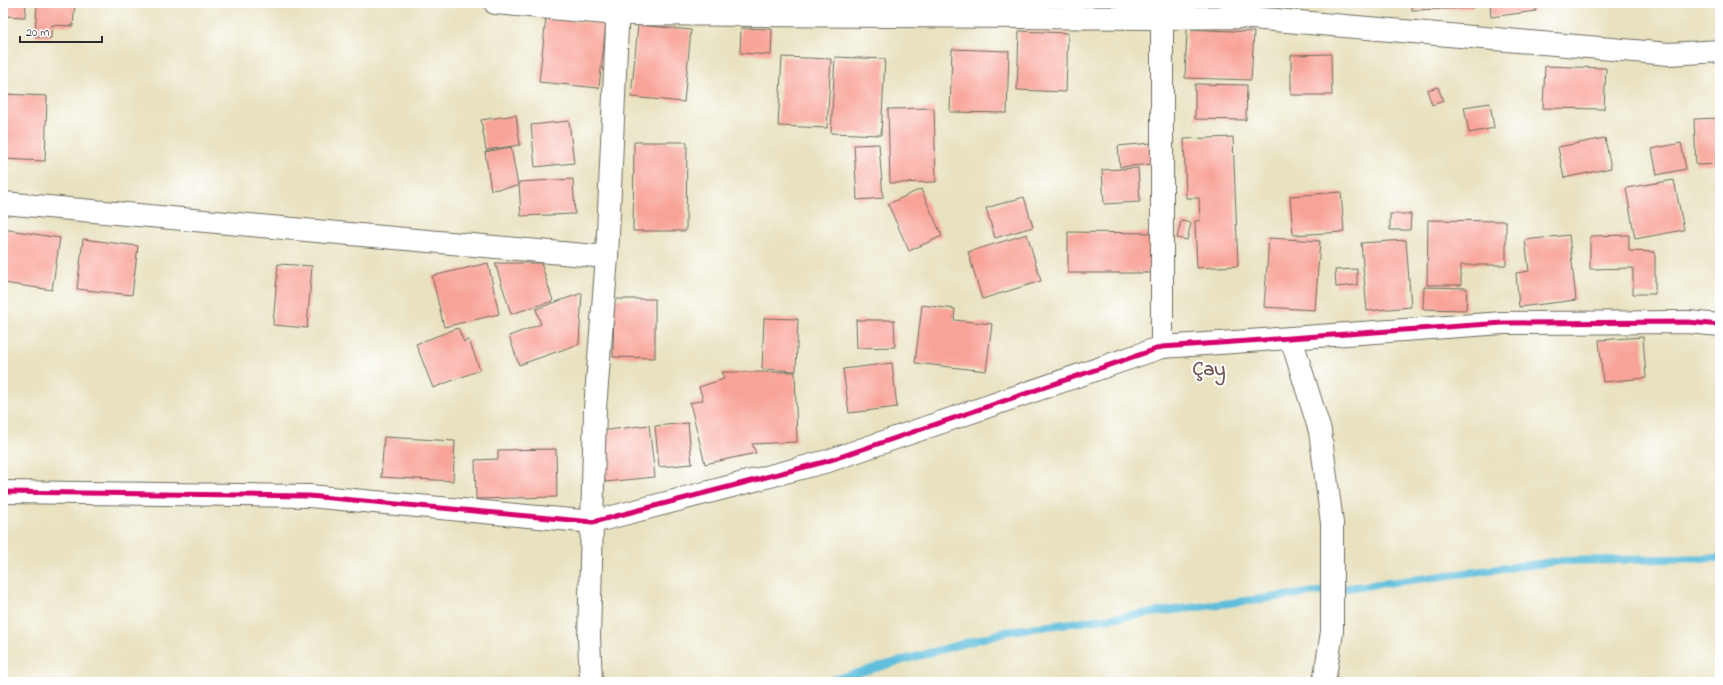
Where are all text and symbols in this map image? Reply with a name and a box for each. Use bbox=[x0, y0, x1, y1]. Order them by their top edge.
scale bar bbox=[20, 18, 102, 44]
text: 20 m bbox=[26, 24, 49, 42]
district label: Çay bbox=[1193, 356, 1225, 386]

